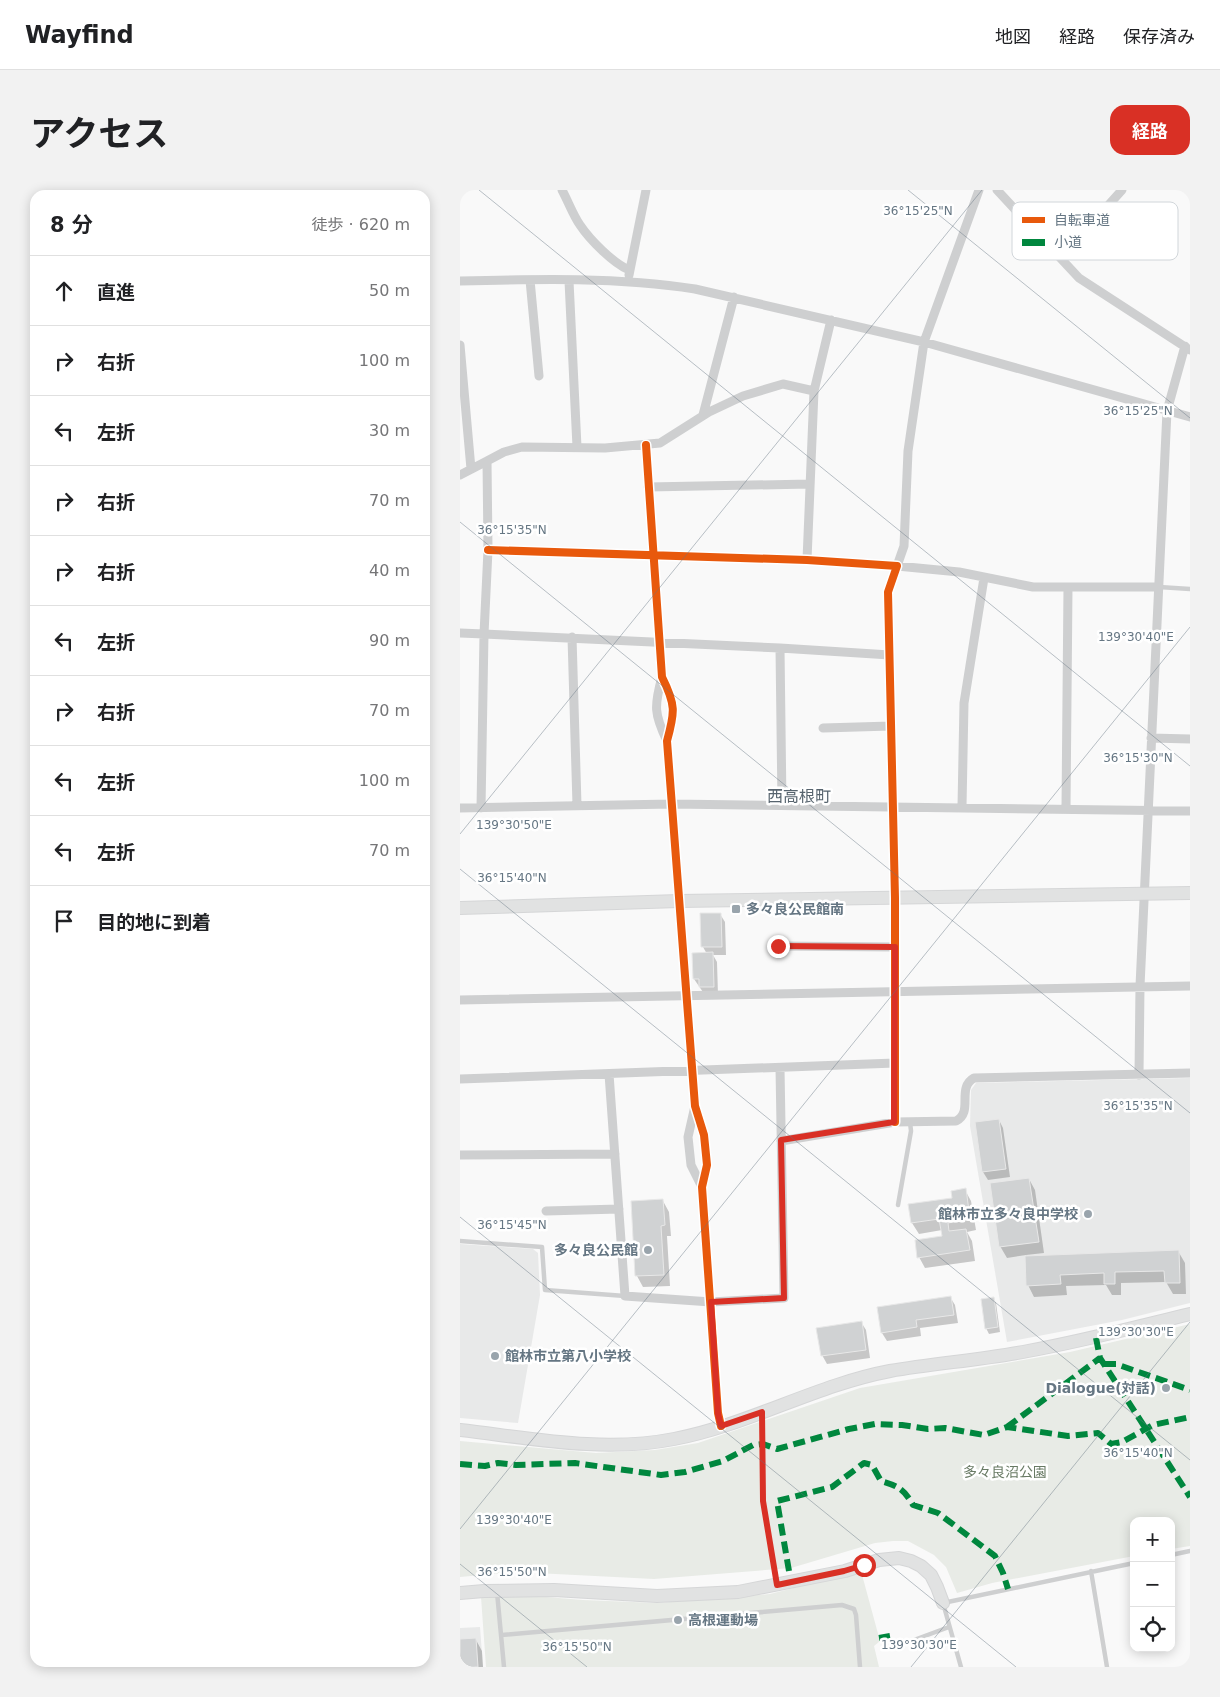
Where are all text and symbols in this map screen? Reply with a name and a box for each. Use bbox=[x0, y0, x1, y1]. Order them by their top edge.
text: Wayfind bbox=[25, 21, 134, 49]
text: 地図 bbox=[995, 26, 1031, 47]
text: 経路 bbox=[1059, 26, 1095, 47]
text: 保存済み bbox=[1123, 26, 1195, 47]
button: 経路 bbox=[1110, 105, 1190, 155]
text: アクセス bbox=[30, 114, 168, 154]
legend bbox=[1012, 202, 1178, 260]
text: 36°15'25"N bbox=[883, 204, 953, 218]
text: 自転車道 bbox=[1054, 212, 1110, 228]
text: 8 分 bbox=[50, 213, 93, 237]
text: 徒歩 · 620 m bbox=[312, 215, 410, 234]
text: 小道 bbox=[1054, 234, 1082, 250]
icon: ahead bbox=[50, 277, 78, 305]
text: 直進 bbox=[97, 281, 135, 303]
text: 50 m bbox=[369, 281, 410, 300]
icon: right bbox=[50, 347, 78, 375]
text: 右折 bbox=[97, 351, 135, 373]
text: 100 m bbox=[359, 351, 410, 370]
text: 36°15'25"N bbox=[1103, 404, 1173, 418]
icon: left bbox=[50, 417, 78, 445]
text: 左折 bbox=[97, 421, 135, 443]
text: 30 m bbox=[369, 421, 410, 440]
icon: right bbox=[50, 487, 78, 515]
text: 右折 bbox=[97, 491, 135, 513]
text: 70 m bbox=[369, 491, 410, 510]
text: 36°15'35"N bbox=[477, 523, 547, 537]
icon: right bbox=[50, 557, 78, 585]
text: 右折 bbox=[97, 561, 135, 583]
text: 40 m bbox=[369, 561, 410, 580]
icon: left bbox=[50, 627, 78, 655]
text: 139°30'40"E bbox=[1098, 630, 1174, 644]
text: 左折 bbox=[97, 631, 135, 653]
text: 90 m bbox=[369, 631, 410, 650]
icon: right bbox=[50, 697, 78, 725]
text: 右折 bbox=[97, 701, 135, 723]
text: 70 m bbox=[369, 701, 410, 720]
text: 36°15'30"N bbox=[1103, 751, 1173, 765]
icon: left bbox=[50, 767, 78, 795]
text: 左折 bbox=[97, 771, 135, 793]
text: 100 m bbox=[359, 771, 410, 790]
district label: 西高根町 bbox=[767, 787, 831, 806]
text: 139°30'50"E bbox=[476, 818, 552, 832]
icon: left bbox=[50, 837, 78, 865]
text: 左折 bbox=[97, 841, 135, 863]
text: 70 m bbox=[369, 841, 410, 860]
text: 36°15'40"N bbox=[477, 871, 547, 885]
place label: 多々良公民館南 bbox=[746, 901, 844, 917]
marker: 多々良公民館南 bbox=[730, 903, 742, 915]
icon: arrive bbox=[50, 907, 78, 935]
text: 目的地に到着 bbox=[97, 911, 211, 933]
route end bbox=[767, 935, 790, 958]
text: 36°15'35"N bbox=[1103, 1099, 1173, 1113]
place label: 館林市立多々良中学校 bbox=[938, 1206, 1078, 1222]
marker: 館林市立多々良中学校 bbox=[1082, 1208, 1094, 1220]
text: 36°15'45"N bbox=[477, 1218, 547, 1232]
place label: 多々良公民館 bbox=[554, 1242, 638, 1258]
marker: 多々良公民館 bbox=[642, 1244, 654, 1256]
text: 139°30'30"E bbox=[1098, 1325, 1174, 1339]
place label: 館林市立第八小学校 bbox=[505, 1348, 631, 1364]
marker: 館林市立第八小学校 bbox=[489, 1350, 501, 1362]
place label: Dialogue(対話) bbox=[1045, 1380, 1156, 1396]
marker: Dialogue(対話) bbox=[1160, 1382, 1172, 1394]
text: 36°15'40"N bbox=[1103, 1446, 1173, 1460]
park label: 多々良沼公園 bbox=[963, 1464, 1047, 1480]
text: 139°30'40"E bbox=[476, 1513, 552, 1527]
map controls bbox=[1130, 1517, 1175, 1652]
button: + bbox=[1130, 1517, 1175, 1562]
route start bbox=[853, 1554, 876, 1577]
button: − bbox=[1130, 1562, 1175, 1607]
text: 36°15'50"N bbox=[477, 1565, 547, 1579]
button: locate bbox=[1130, 1607, 1175, 1652]
place label: 高根運動場 bbox=[688, 1612, 758, 1628]
marker: 高根運動場 bbox=[672, 1614, 684, 1626]
text: 139°30'30"E bbox=[881, 1638, 957, 1652]
text: 36°15'50"N bbox=[542, 1640, 612, 1654]

